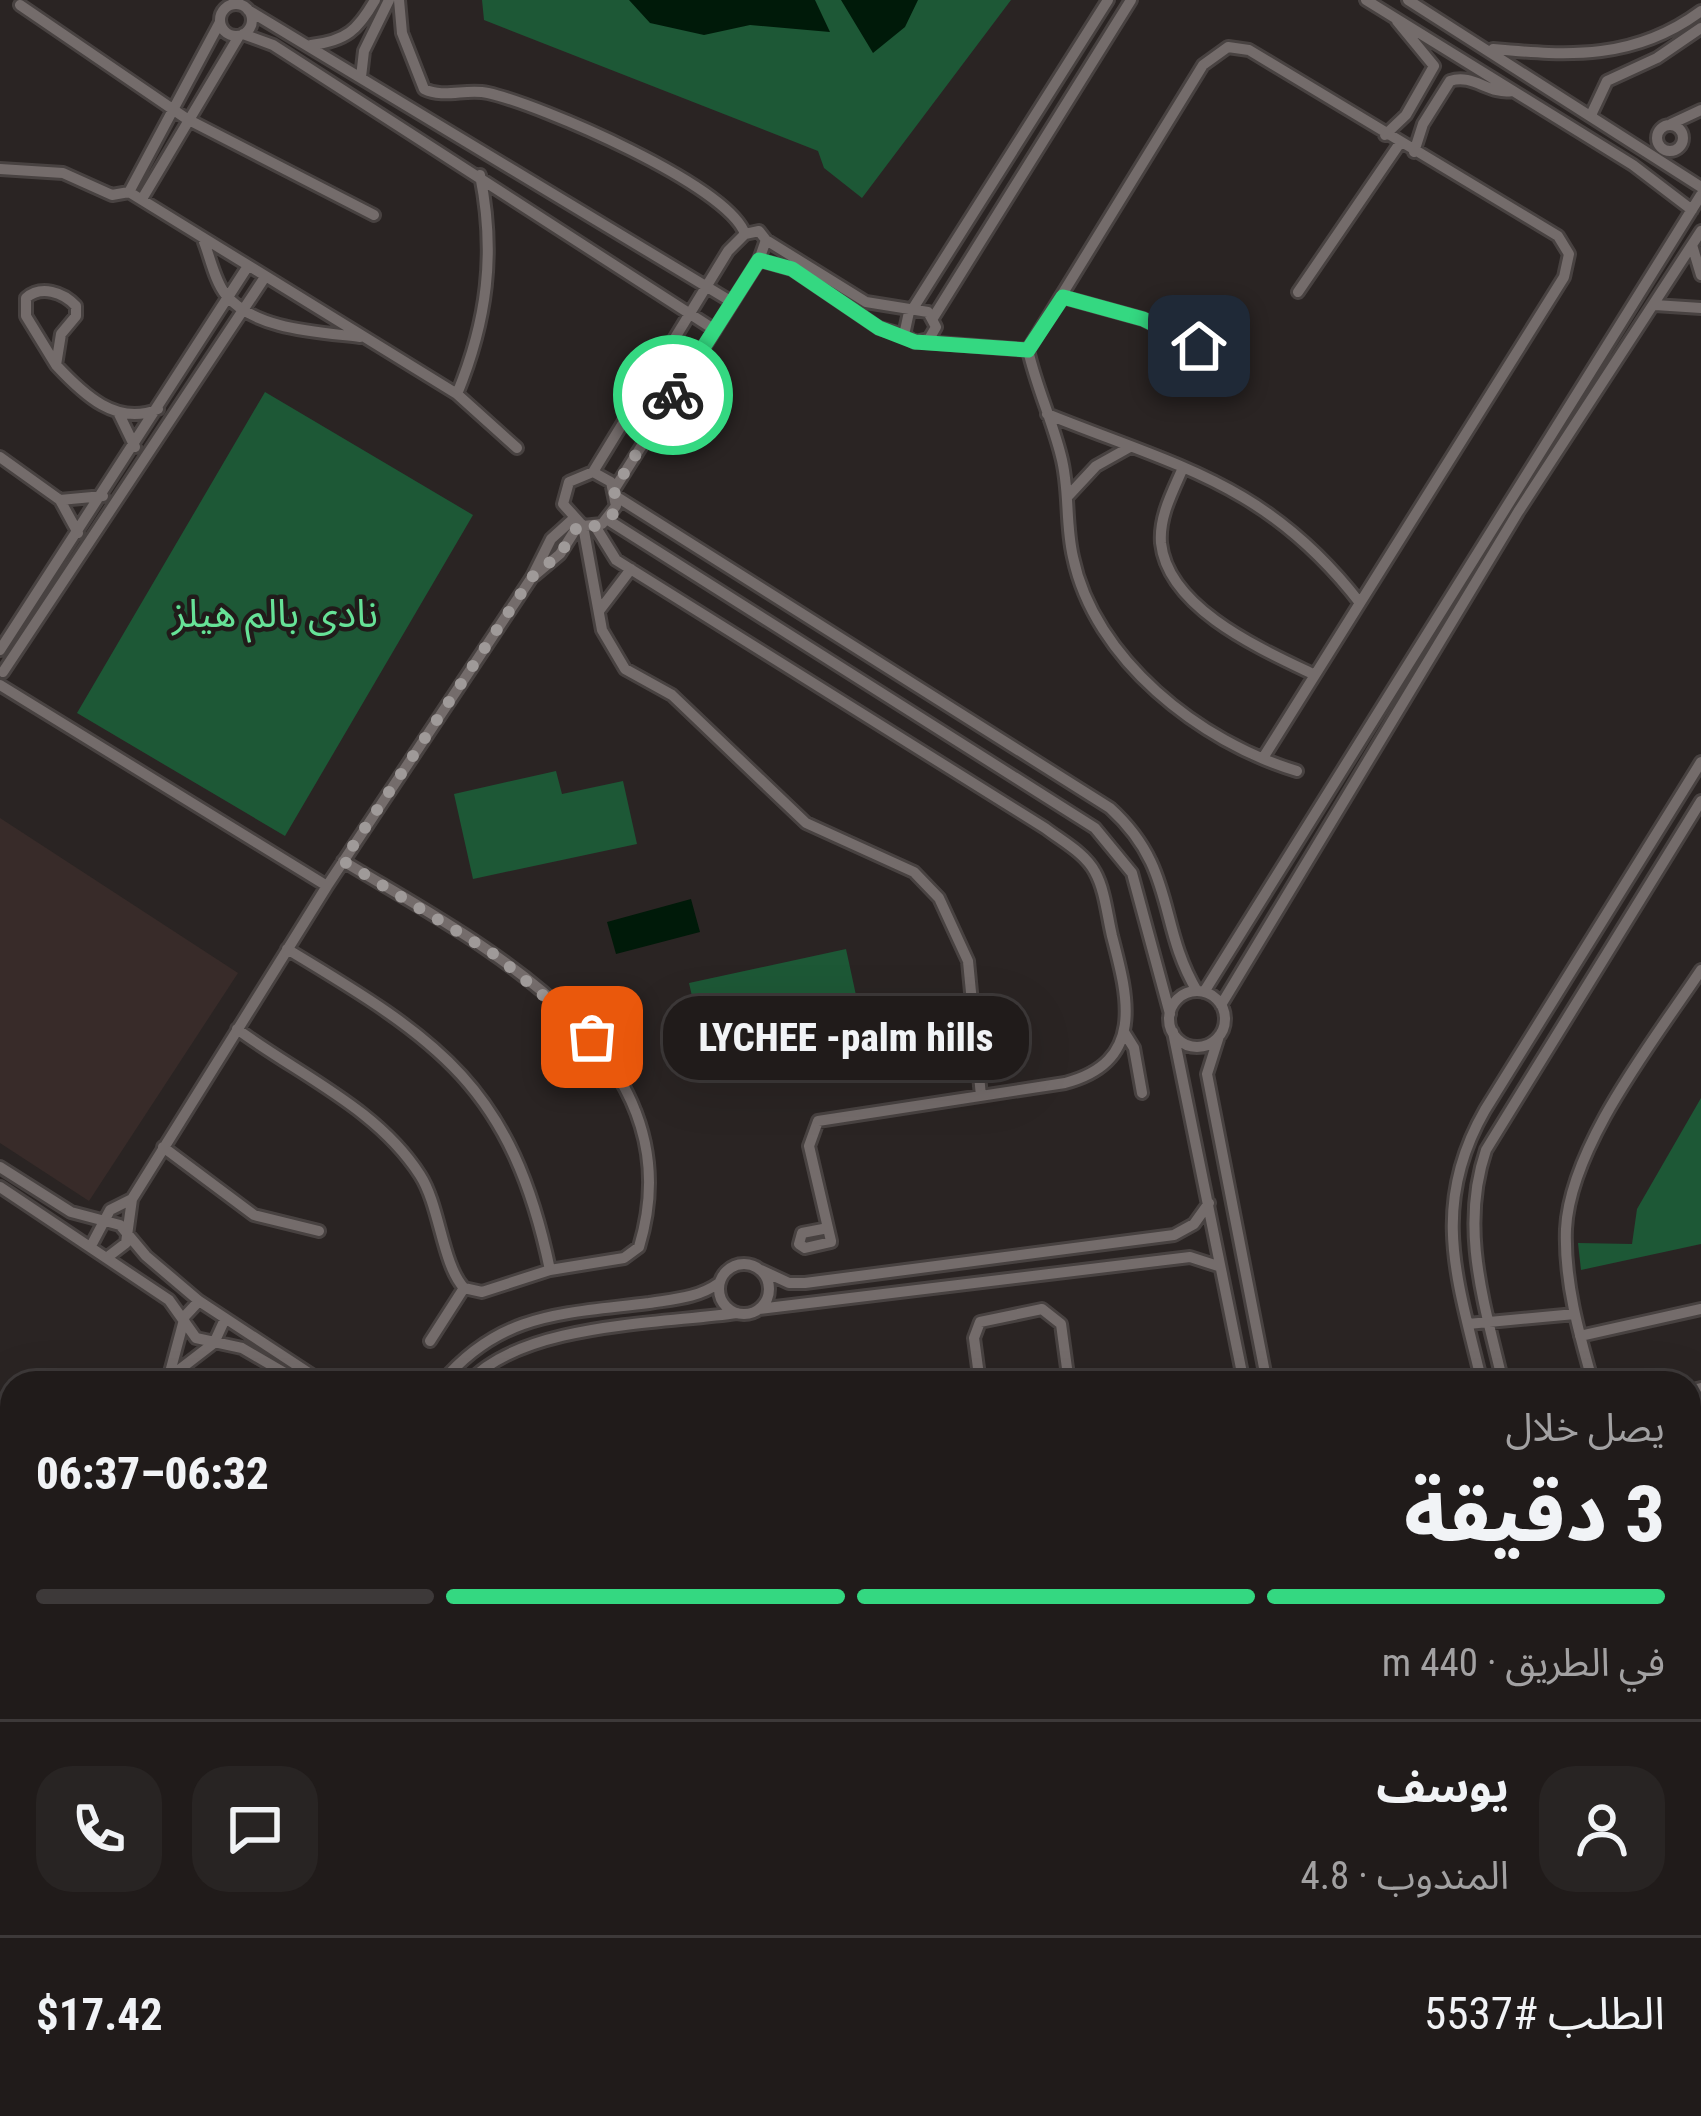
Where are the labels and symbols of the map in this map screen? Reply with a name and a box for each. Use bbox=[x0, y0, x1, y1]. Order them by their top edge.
pin bbox=[1148, 295, 1250, 397]
courier bbox=[613, 335, 733, 455]
park label: نادى بالم هيلز bbox=[171, 591, 378, 643]
pin bbox=[541, 986, 643, 1088]
callout: LYCHEE -palm hills bbox=[664, 995, 1030, 1079]

